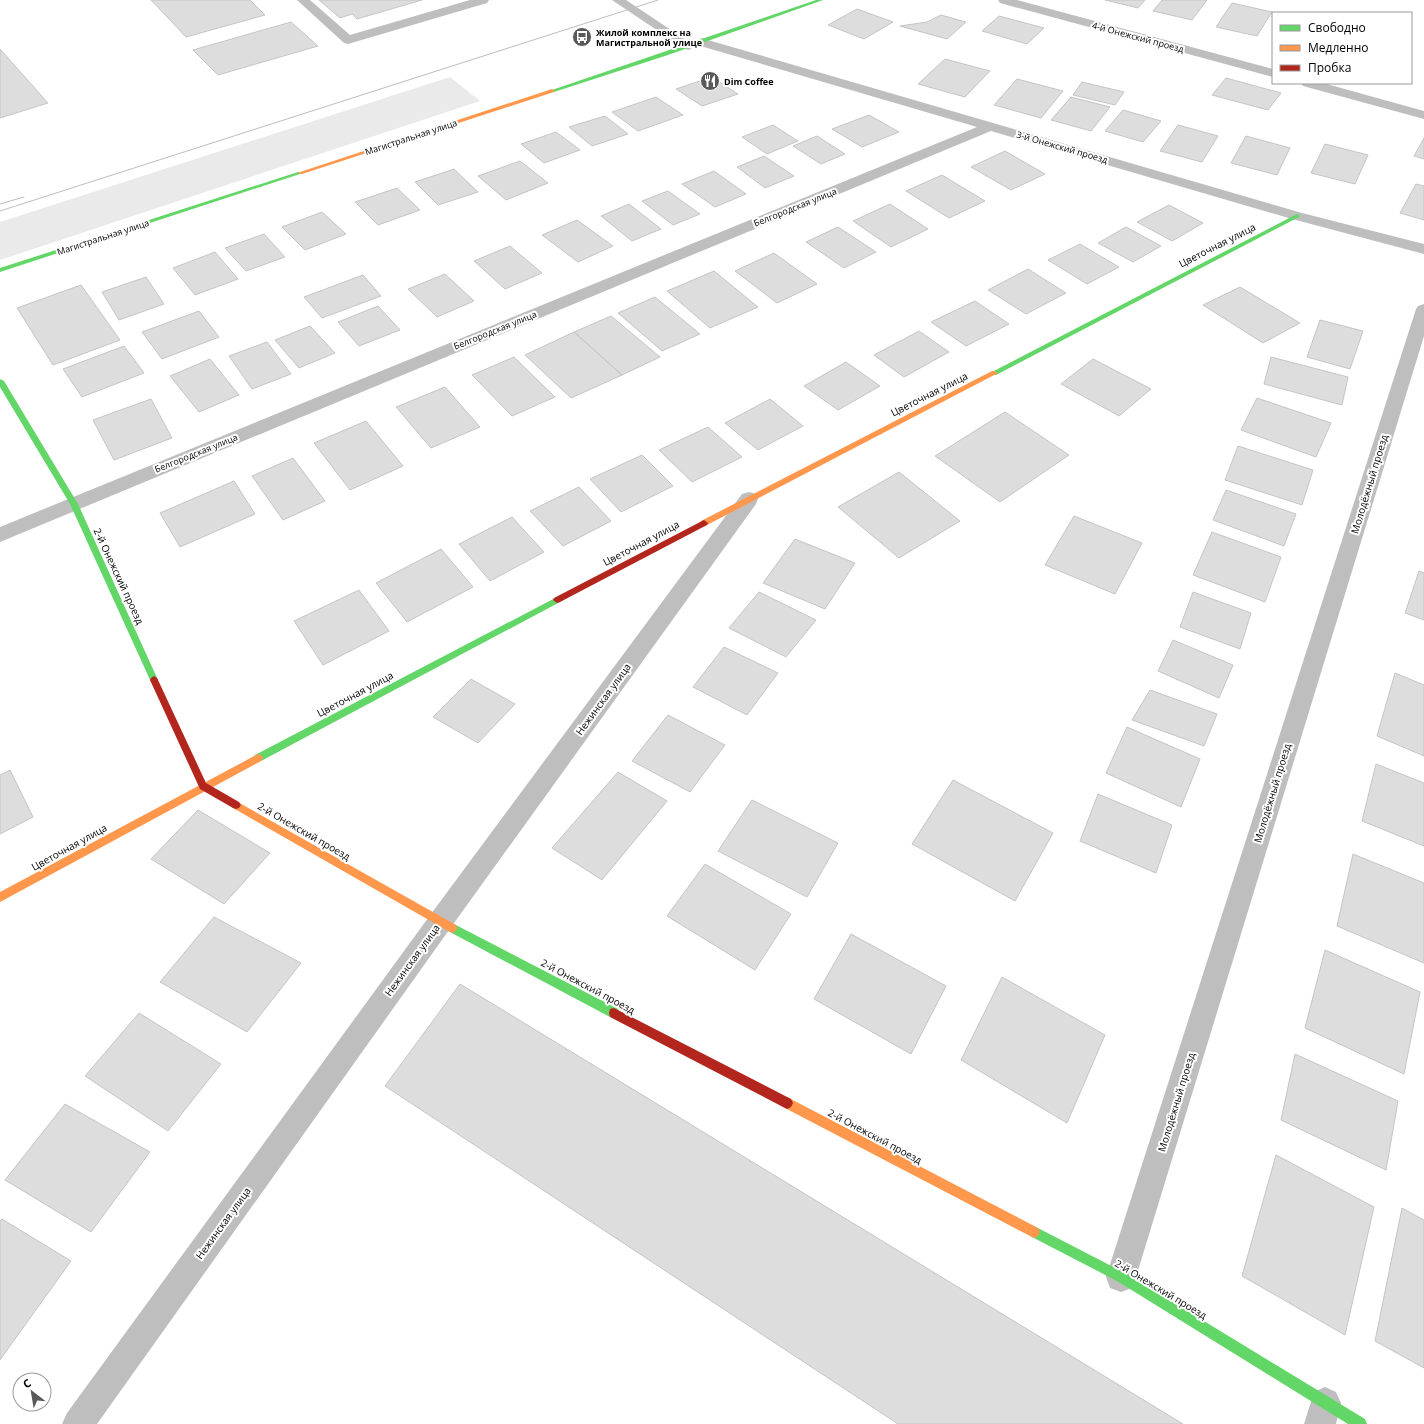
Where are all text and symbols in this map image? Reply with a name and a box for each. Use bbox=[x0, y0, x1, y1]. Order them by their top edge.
legend bbox=[1272, 12, 1412, 84]
street label: 4-й Онежский проезд bbox=[1091, 19, 1185, 55]
text: Свободно bbox=[1308, 19, 1366, 36]
bus stop icon: Жилой комплекс на Магистральной улице bbox=[571, 26, 593, 48]
place label: Жилой комплекс на Магистральной улице bbox=[596, 26, 702, 49]
text: Медленно bbox=[1308, 39, 1368, 56]
text: Пробка bbox=[1308, 59, 1351, 76]
restaurant icon: Dim Coffee bbox=[699, 70, 721, 92]
place label: Dim Coffee bbox=[724, 75, 774, 88]
street label: Магистральная улица bbox=[363, 116, 459, 158]
street label: 3-й Онежский проезд bbox=[1015, 128, 1109, 166]
street label: Белгородская улица bbox=[752, 184, 838, 230]
street label: Магистральная улица bbox=[55, 216, 151, 258]
street label: Цветочная улица bbox=[1176, 220, 1258, 270]
street label: Белгородская улица bbox=[452, 307, 538, 353]
street label: Цветочная улица bbox=[888, 369, 970, 419]
street label: Белгородская улица bbox=[153, 430, 239, 476]
street label: Молодёжный проезд bbox=[1347, 432, 1391, 535]
street label: Цветочная улица bbox=[600, 517, 682, 569]
street label: 2-й Онежский проезд bbox=[91, 526, 148, 627]
street label: Нежинская улица bbox=[572, 660, 634, 738]
street label: Цветочная улица bbox=[314, 668, 396, 720]
street label: Молодёжный проезд bbox=[1250, 741, 1294, 844]
street label: 2-й Онежский проезд bbox=[255, 799, 353, 863]
street label: Цветочная улица bbox=[29, 820, 109, 874]
street label: Нежинская улица bbox=[381, 921, 443, 999]
street label: 2-й Онежский проезд bbox=[538, 955, 638, 1017]
street label: Молодёжный проезд bbox=[1154, 1050, 1198, 1153]
street label: 2-й Онежский проезд bbox=[825, 1105, 925, 1167]
street label: Нежинская улица bbox=[192, 1184, 254, 1262]
street label: 2-й Онежский проезд bbox=[1112, 1256, 1210, 1322]
north arrow bbox=[12, 1372, 52, 1412]
text: С bbox=[20, 1375, 33, 1391]

